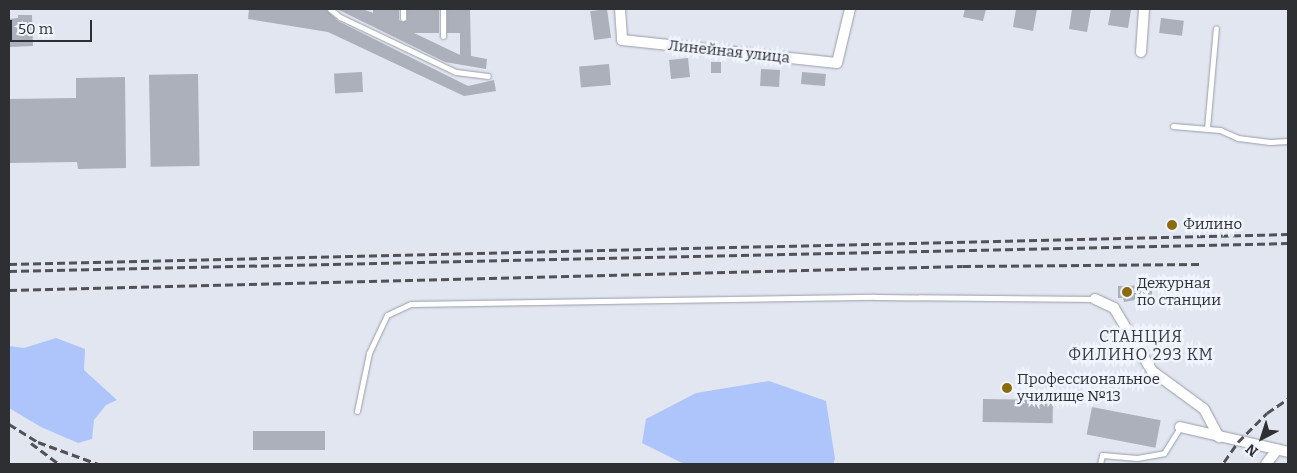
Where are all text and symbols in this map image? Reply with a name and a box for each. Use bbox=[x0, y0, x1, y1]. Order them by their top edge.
scale bar bbox=[12, 10, 95, 42]
text: 50 m bbox=[18, 20, 53, 38]
street label: Линейная улица bbox=[667, 37, 791, 67]
place label: Филино bbox=[1183, 216, 1242, 234]
marker: Филино bbox=[1165, 218, 1179, 232]
place label: Дежурная по станции bbox=[1137, 274, 1221, 309]
marker: Дежурная по станции bbox=[1121, 286, 1133, 298]
district label: СТАНЦИЯ ФИЛИНО 293 КМ bbox=[1067, 327, 1215, 365]
place label: Профессиональное училище №13 bbox=[1017, 370, 1160, 405]
marker: Профессиональное училище №13 bbox=[1001, 382, 1013, 394]
north arrow bbox=[1237, 413, 1287, 463]
text: N bbox=[1242, 440, 1262, 460]

